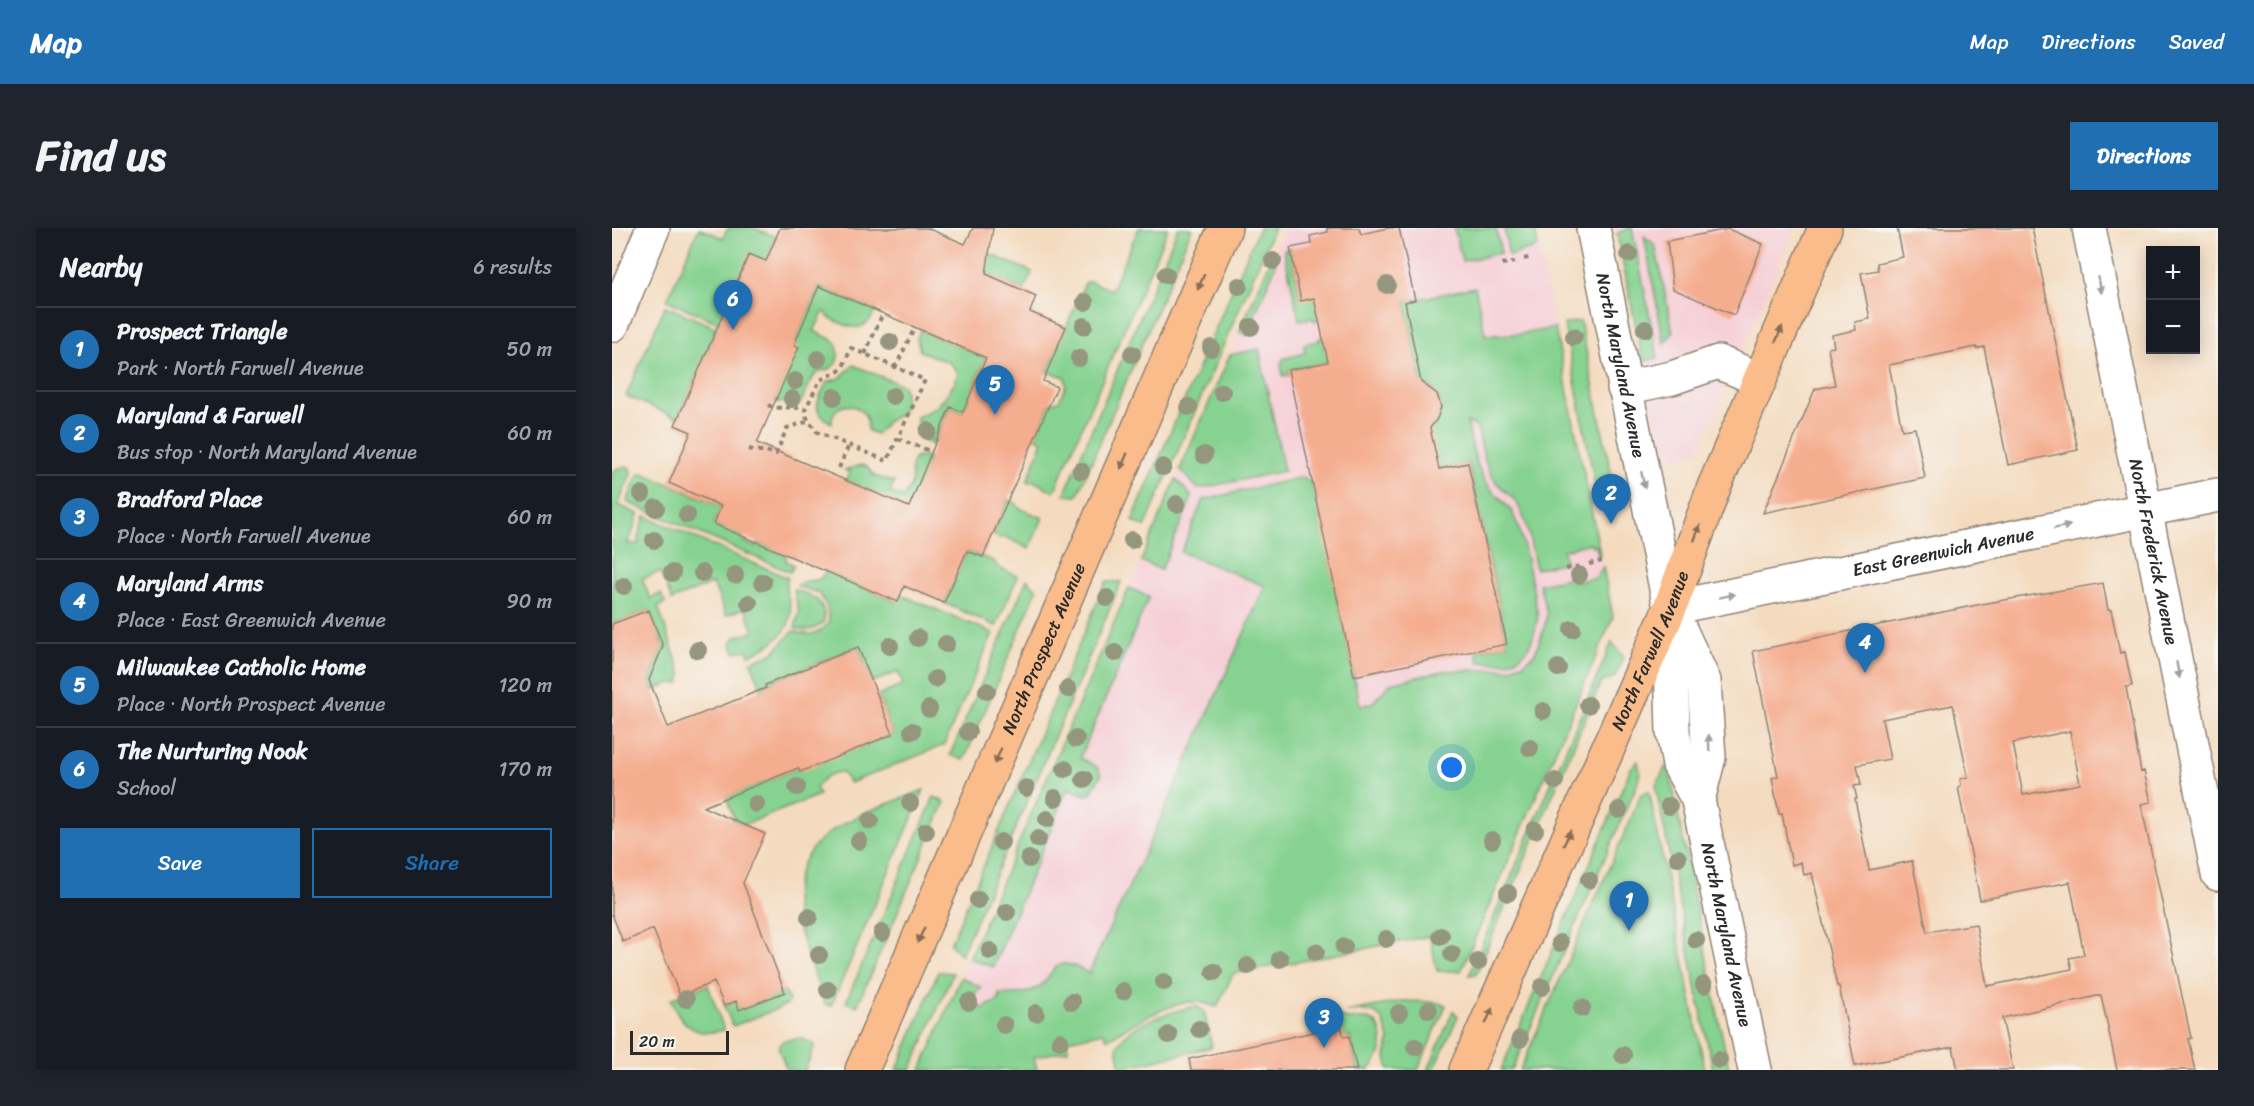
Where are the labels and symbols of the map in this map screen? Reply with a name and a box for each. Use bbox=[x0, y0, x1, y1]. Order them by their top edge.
street label: North Maryland Avenue bbox=[1586, 270, 1655, 461]
one-way arrow bbox=[1197, 273, 1206, 290]
one-way arrow bbox=[2096, 276, 2105, 295]
pin: 6 bbox=[714, 280, 752, 330]
one-way arrow bbox=[1774, 324, 1784, 342]
pin: 5 bbox=[976, 366, 1015, 415]
one-way arrow bbox=[1119, 452, 1129, 470]
street label: North Frederick Avenue bbox=[2119, 456, 2188, 648]
one-way arrow bbox=[1638, 471, 1648, 490]
pin: 2 bbox=[1592, 474, 1630, 524]
street label: East Greenwich Avenue bbox=[1850, 517, 2037, 586]
one-way arrow bbox=[2052, 522, 2071, 531]
one-way arrow bbox=[1692, 524, 1702, 542]
street label: North Prospect Avenue bbox=[993, 558, 1095, 739]
street label: North Farwell Avenue bbox=[1602, 566, 1698, 736]
one-way arrow bbox=[1718, 591, 1737, 600]
pin: 4 bbox=[1846, 624, 1884, 673]
one-way arrow bbox=[2174, 661, 2183, 680]
one-way arrow bbox=[1704, 733, 1713, 752]
one-way arrow bbox=[993, 747, 1002, 765]
your location bbox=[1437, 753, 1466, 782]
one-way arrow bbox=[1562, 828, 1572, 846]
street label: North Maryland Avenue bbox=[1691, 839, 1762, 1030]
pin: 1 bbox=[1610, 882, 1648, 931]
one-way arrow bbox=[915, 926, 925, 944]
pin: 3 bbox=[1304, 998, 1344, 1048]
one-way arrow bbox=[1484, 1007, 1494, 1025]
scale bar bbox=[630, 1028, 729, 1056]

